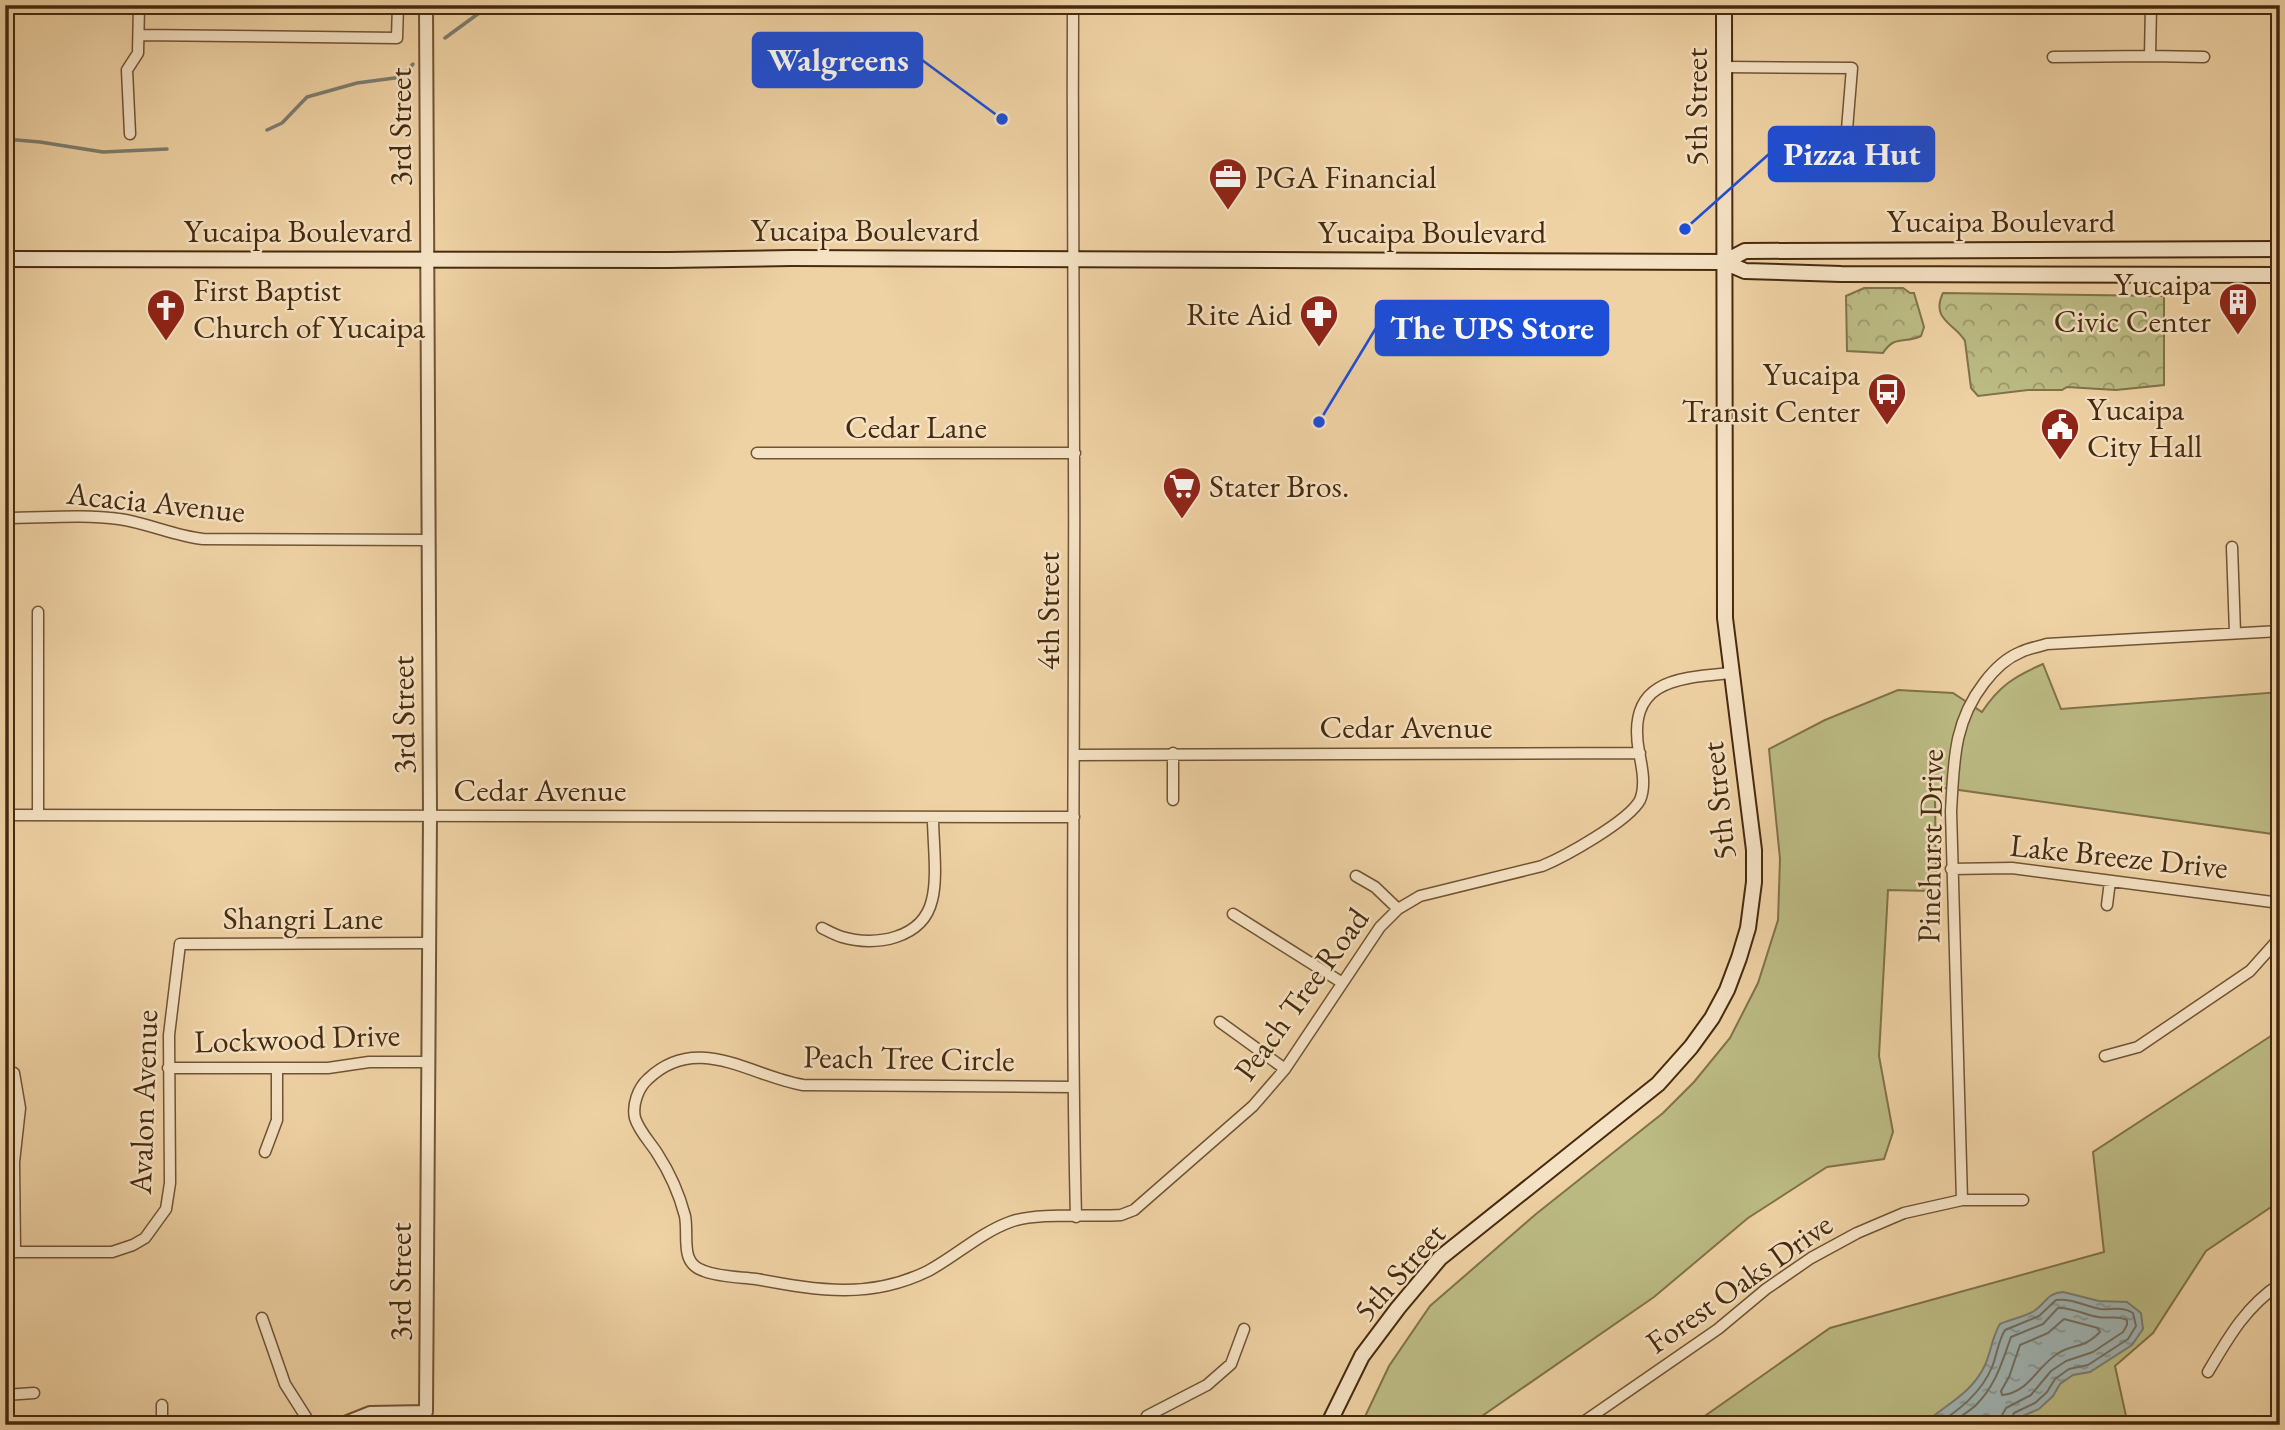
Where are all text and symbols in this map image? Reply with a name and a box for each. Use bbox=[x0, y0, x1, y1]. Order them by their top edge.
callout: Walgreens bbox=[753, 33, 922, 87]
text: Walgreens bbox=[767, 38, 909, 81]
street label: 5th Street bbox=[1675, 48, 1717, 166]
street label: 3rd Street bbox=[379, 68, 421, 186]
callout: Pizza Hut bbox=[1769, 127, 1934, 181]
text: Pizza Hut bbox=[1783, 132, 1921, 175]
office icon: PGA Financial bbox=[1207, 156, 1249, 211]
place label: PGA Financial bbox=[1255, 156, 1437, 198]
street label: Yucaipa Boulevard bbox=[1887, 200, 2116, 242]
street label: Yucaipa Boulevard bbox=[751, 209, 980, 251]
street label: Yucaipa Boulevard bbox=[184, 210, 413, 252]
street label: Yucaipa Boulevard bbox=[1318, 211, 1547, 253]
place label: Yucaipa Civic Center bbox=[2054, 263, 2211, 342]
place label: First Baptist Church of Yucaipa bbox=[193, 269, 426, 348]
building icon: Yucaipa Civic Center bbox=[2217, 281, 2259, 336]
church icon: First Baptist Church of Yucaipa bbox=[145, 287, 187, 342]
place label: Rite Aid bbox=[1186, 293, 1293, 335]
pharmacy icon: Rite Aid bbox=[1298, 293, 1340, 348]
callout: The UPS Store bbox=[1376, 301, 1608, 355]
text: The UPS Store bbox=[1390, 306, 1594, 349]
place label: Yucaipa Transit Center bbox=[1681, 353, 1860, 432]
bus stop icon: Yucaipa Transit Center bbox=[1866, 371, 1908, 426]
place label: Yucaipa City Hall bbox=[2087, 388, 2202, 467]
street label: Cedar Lane bbox=[845, 406, 987, 448]
public building icon: Yucaipa City Hall bbox=[2039, 406, 2081, 461]
supermarket icon: Stater Bros. bbox=[1161, 465, 1203, 520]
place label: Stater Bros. bbox=[1209, 465, 1349, 507]
street label: Acacia Avenue bbox=[64, 472, 247, 532]
street label: 4th Street bbox=[1027, 552, 1069, 670]
street label: 3rd Street bbox=[381, 655, 425, 775]
street label: Cedar Avenue bbox=[1320, 706, 1492, 748]
street label: 5th Street bbox=[1691, 740, 1745, 862]
street label: Pinehurst Drive bbox=[1907, 749, 1953, 943]
street label: Cedar Avenue bbox=[454, 769, 626, 811]
street label: Lake Breeze Drive bbox=[2008, 824, 2230, 888]
street label: Shangri Lane bbox=[223, 897, 383, 939]
street label: Peach Tree Road bbox=[1224, 898, 1378, 1089]
street label: Avalon Avenue bbox=[119, 1009, 167, 1196]
street label: Lockwood Drive bbox=[193, 1013, 401, 1063]
street label: Peach Tree Circle bbox=[803, 1035, 1015, 1081]
street label: Forest Oaks Drive bbox=[1637, 1203, 1841, 1363]
street label: 5th Street bbox=[1344, 1214, 1454, 1330]
street label: 3rd Street bbox=[379, 1223, 421, 1341]

